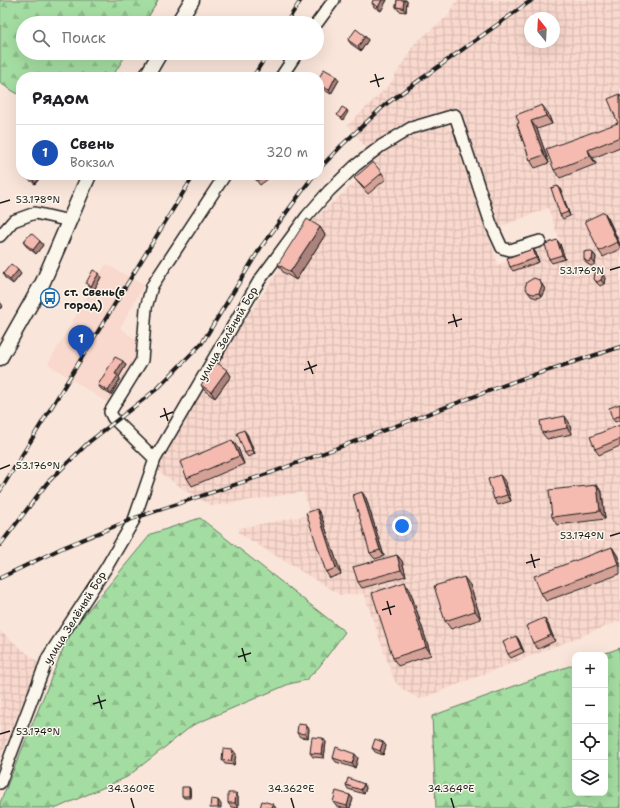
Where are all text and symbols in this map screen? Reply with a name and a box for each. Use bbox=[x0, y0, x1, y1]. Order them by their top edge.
north arrow bbox=[524, 12, 560, 48]
search box bbox=[16, 16, 324, 60]
icon: search bbox=[30, 27, 52, 49]
text: Поиск bbox=[62, 28, 106, 48]
text: Рядом bbox=[32, 87, 89, 109]
text: Свень bbox=[70, 134, 114, 154]
text: 1 bbox=[42, 144, 48, 161]
text: 320 m bbox=[266, 144, 308, 161]
text: Вокзал bbox=[70, 154, 114, 171]
text: 53.178°N bbox=[16, 193, 60, 206]
text: 53.176°N bbox=[560, 264, 604, 277]
street label: улица Зелёный Бор bbox=[195, 284, 261, 384]
place label: ст. Свень(в город) bbox=[64, 285, 125, 313]
bus stop icon: ст. Свень(в город) bbox=[39, 287, 61, 309]
pin: 1 bbox=[68, 325, 94, 358]
text: 53.176°N bbox=[16, 459, 60, 472]
your location bbox=[392, 516, 412, 536]
text: 53.174°N bbox=[560, 529, 604, 542]
street label: улица Зелёный Бор bbox=[40, 569, 110, 667]
map controls bbox=[572, 652, 608, 796]
button: + bbox=[572, 652, 608, 688]
button: − bbox=[572, 688, 608, 724]
button: locate bbox=[572, 724, 608, 760]
text: 53.174°N bbox=[16, 725, 60, 738]
button: layers bbox=[572, 760, 608, 796]
text: 34.360°E bbox=[107, 782, 155, 795]
text: 34.362°E bbox=[268, 782, 314, 795]
text: 34.364°E bbox=[427, 782, 475, 795]

